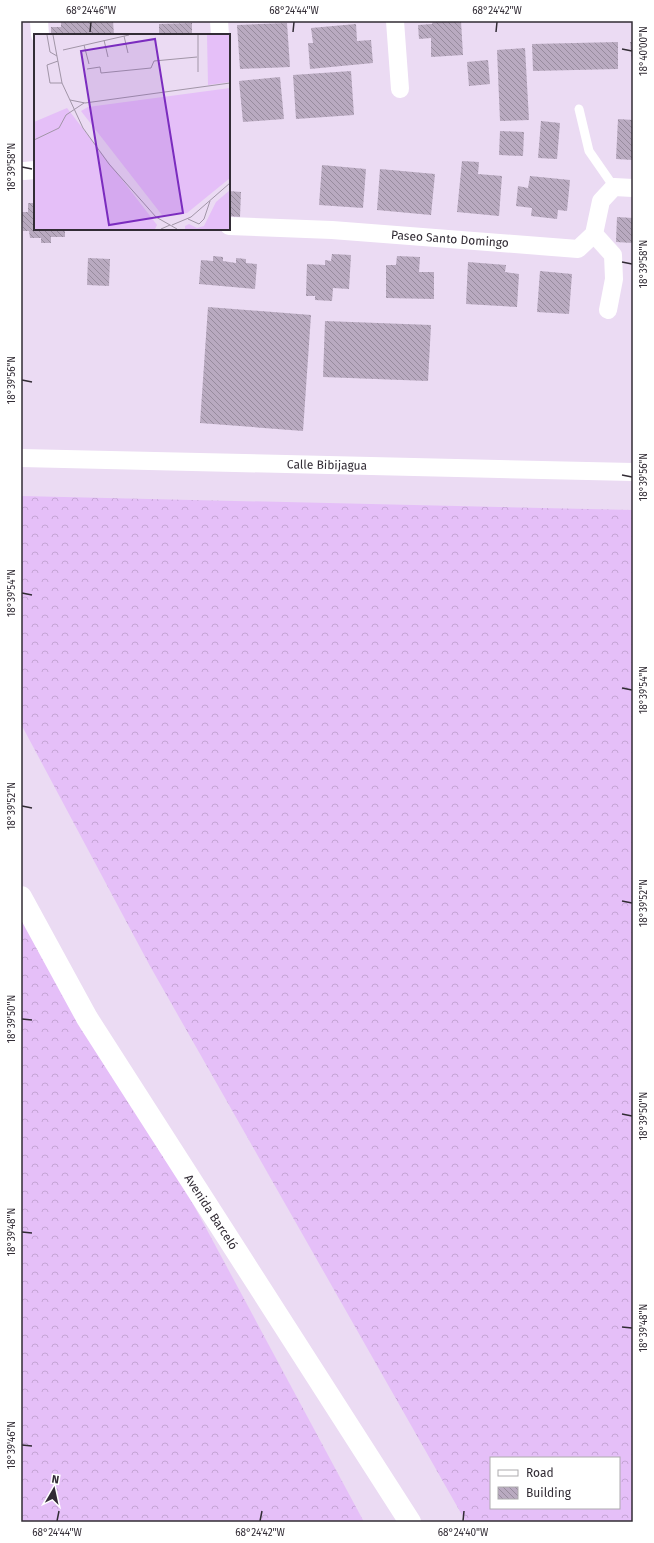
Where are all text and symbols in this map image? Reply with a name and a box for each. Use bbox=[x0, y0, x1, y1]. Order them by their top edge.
text: 68°24'46"W bbox=[66, 5, 117, 17]
text: 68°24'44"W bbox=[269, 5, 320, 17]
text: 68°24'42"W bbox=[472, 5, 523, 17]
text: 18°40'00"N bbox=[638, 26, 650, 76]
inset map bbox=[34, 34, 230, 230]
text: 18°39'58"N bbox=[6, 143, 18, 191]
street label: Paseo Santo Domingo bbox=[391, 228, 509, 250]
text: 18°39'58"N bbox=[638, 240, 650, 288]
text: 18°39'56"N bbox=[6, 356, 18, 404]
text: 18°39'56"N bbox=[638, 453, 650, 501]
street label: Calle Bibijagua bbox=[287, 457, 367, 473]
text: 18°39'54"N bbox=[6, 569, 18, 617]
text: 18°39'54"N bbox=[638, 666, 650, 714]
text: 18°39'52"N bbox=[6, 782, 18, 830]
text: 18°39'52"N bbox=[638, 879, 650, 927]
text: 18°39'50"N bbox=[6, 995, 18, 1043]
text: 18°39'50"N bbox=[638, 1092, 650, 1140]
street label: Avenida Barceló bbox=[181, 1172, 241, 1252]
text: 18°39'48"N bbox=[6, 1208, 18, 1256]
text: 18°39'48"N bbox=[638, 1304, 650, 1352]
text: 18°39'46"N bbox=[6, 1421, 18, 1469]
legend bbox=[490, 1457, 620, 1509]
text: Road bbox=[526, 1466, 554, 1480]
north arrow bbox=[34, 1469, 74, 1509]
text: N bbox=[51, 1473, 60, 1487]
text: Building bbox=[526, 1486, 572, 1500]
text: 68°24'44"W bbox=[32, 1527, 83, 1539]
text: 68°24'42"W bbox=[235, 1527, 286, 1539]
text: 68°24'40"W bbox=[438, 1527, 489, 1539]

